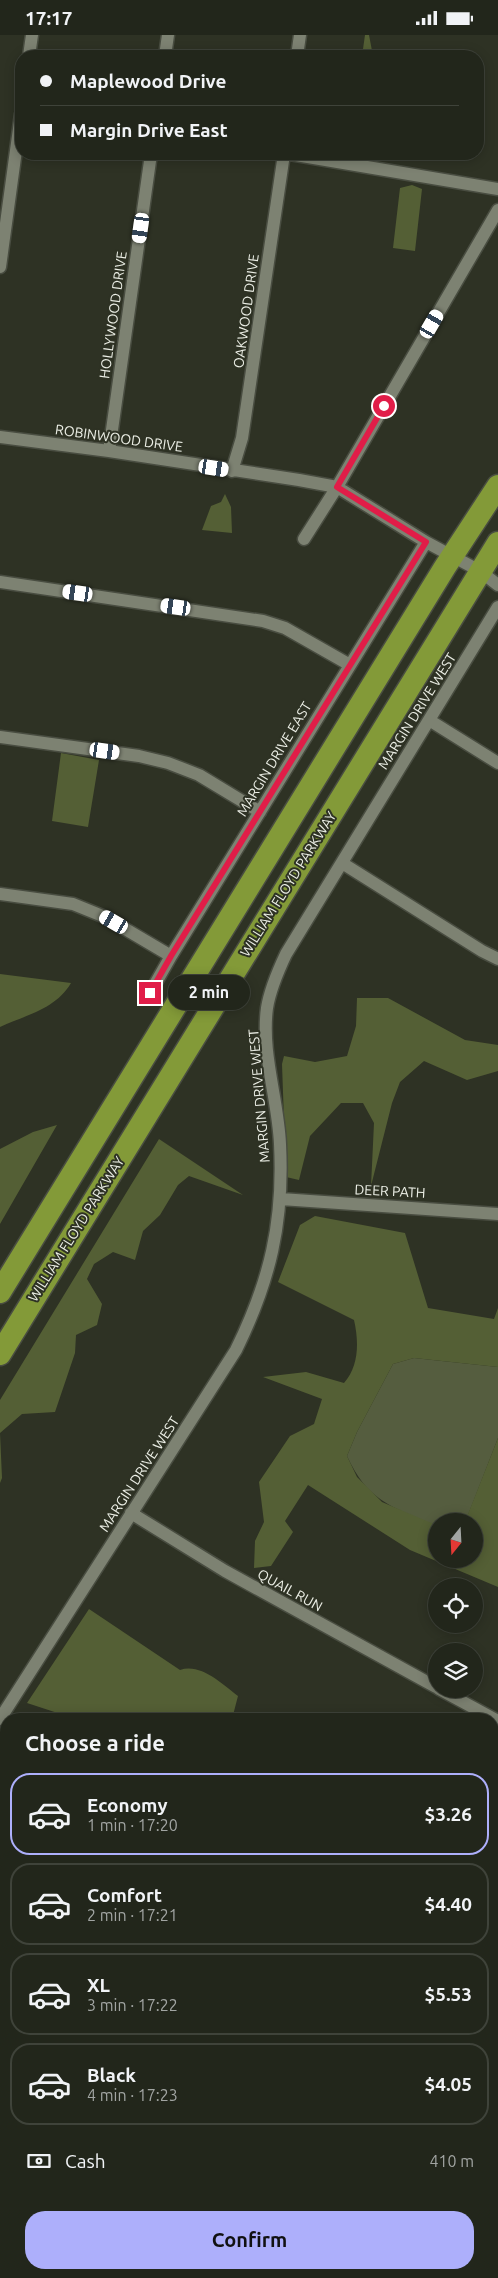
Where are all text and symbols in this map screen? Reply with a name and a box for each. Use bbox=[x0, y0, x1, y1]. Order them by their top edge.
text: 17:17 bbox=[25, 7, 73, 29]
text: Maplewood Drive bbox=[70, 70, 226, 92]
text: Margin Drive East bbox=[70, 119, 228, 141]
car bbox=[131, 212, 150, 244]
street label: HOLLYWOOD DRIVE bbox=[96, 250, 130, 380]
street label: OAKWOOD DRIVE bbox=[230, 253, 262, 369]
car bbox=[418, 307, 445, 341]
route start bbox=[373, 395, 395, 417]
street label: ROBINWOOD DRIVE bbox=[54, 421, 184, 455]
car bbox=[198, 458, 229, 478]
car bbox=[62, 583, 93, 603]
car bbox=[160, 597, 191, 617]
street label: MARGIN DRIVE WEST bbox=[375, 650, 459, 772]
street label: MARGIN DRIVE EAST bbox=[234, 699, 315, 819]
car bbox=[89, 741, 120, 761]
street label: WILLIAM FLOYD PARKWAY bbox=[237, 809, 339, 959]
car bbox=[97, 908, 130, 936]
callout: 2 min bbox=[168, 975, 250, 1011]
route end bbox=[139, 982, 161, 1004]
text: 2 min bbox=[189, 983, 229, 1001]
street label: MARGIN DRIVE WEST bbox=[245, 1028, 273, 1163]
street label: WILLIAM FLOYD PARKWAY bbox=[25, 1154, 127, 1304]
street label: DEER PATH bbox=[354, 1181, 426, 1201]
street label: MARGIN DRIVE WEST bbox=[96, 1413, 182, 1535]
north arrow bbox=[428, 1513, 482, 1567]
map controls bbox=[428, 1513, 483, 1698]
street label: QUAIL RUN bbox=[255, 1566, 325, 1614]
button: locate bbox=[428, 1578, 483, 1633]
button: layers bbox=[428, 1643, 483, 1698]
text: Choose a ride bbox=[25, 1730, 165, 1755]
icon: car bbox=[27, 1792, 72, 1837]
text: Economy bbox=[87, 1794, 168, 1816]
text: $3.26 bbox=[424, 1803, 472, 1825]
text: 1 min · 17:20 bbox=[87, 1816, 178, 1834]
icon: car bbox=[27, 1882, 72, 1927]
text: Comfort bbox=[87, 1884, 162, 1906]
text: $4.40 bbox=[424, 1893, 472, 1915]
text: 2 min · 17:21 bbox=[87, 1906, 178, 1924]
icon: car bbox=[27, 1972, 72, 2017]
text: XL bbox=[87, 1974, 110, 1996]
text: $5.53 bbox=[424, 1983, 472, 2005]
text: 3 min · 17:22 bbox=[87, 1996, 178, 2014]
icon: car bbox=[27, 2062, 72, 2107]
text: Black bbox=[87, 2064, 136, 2086]
text: $4.05 bbox=[424, 2073, 472, 2095]
text: 4 min · 17:23 bbox=[87, 2086, 178, 2104]
icon: cash bbox=[25, 2147, 53, 2175]
text: Cash bbox=[65, 2150, 106, 2172]
text: 410 m bbox=[429, 2152, 474, 2170]
button: Confirm bbox=[25, 2211, 474, 2269]

